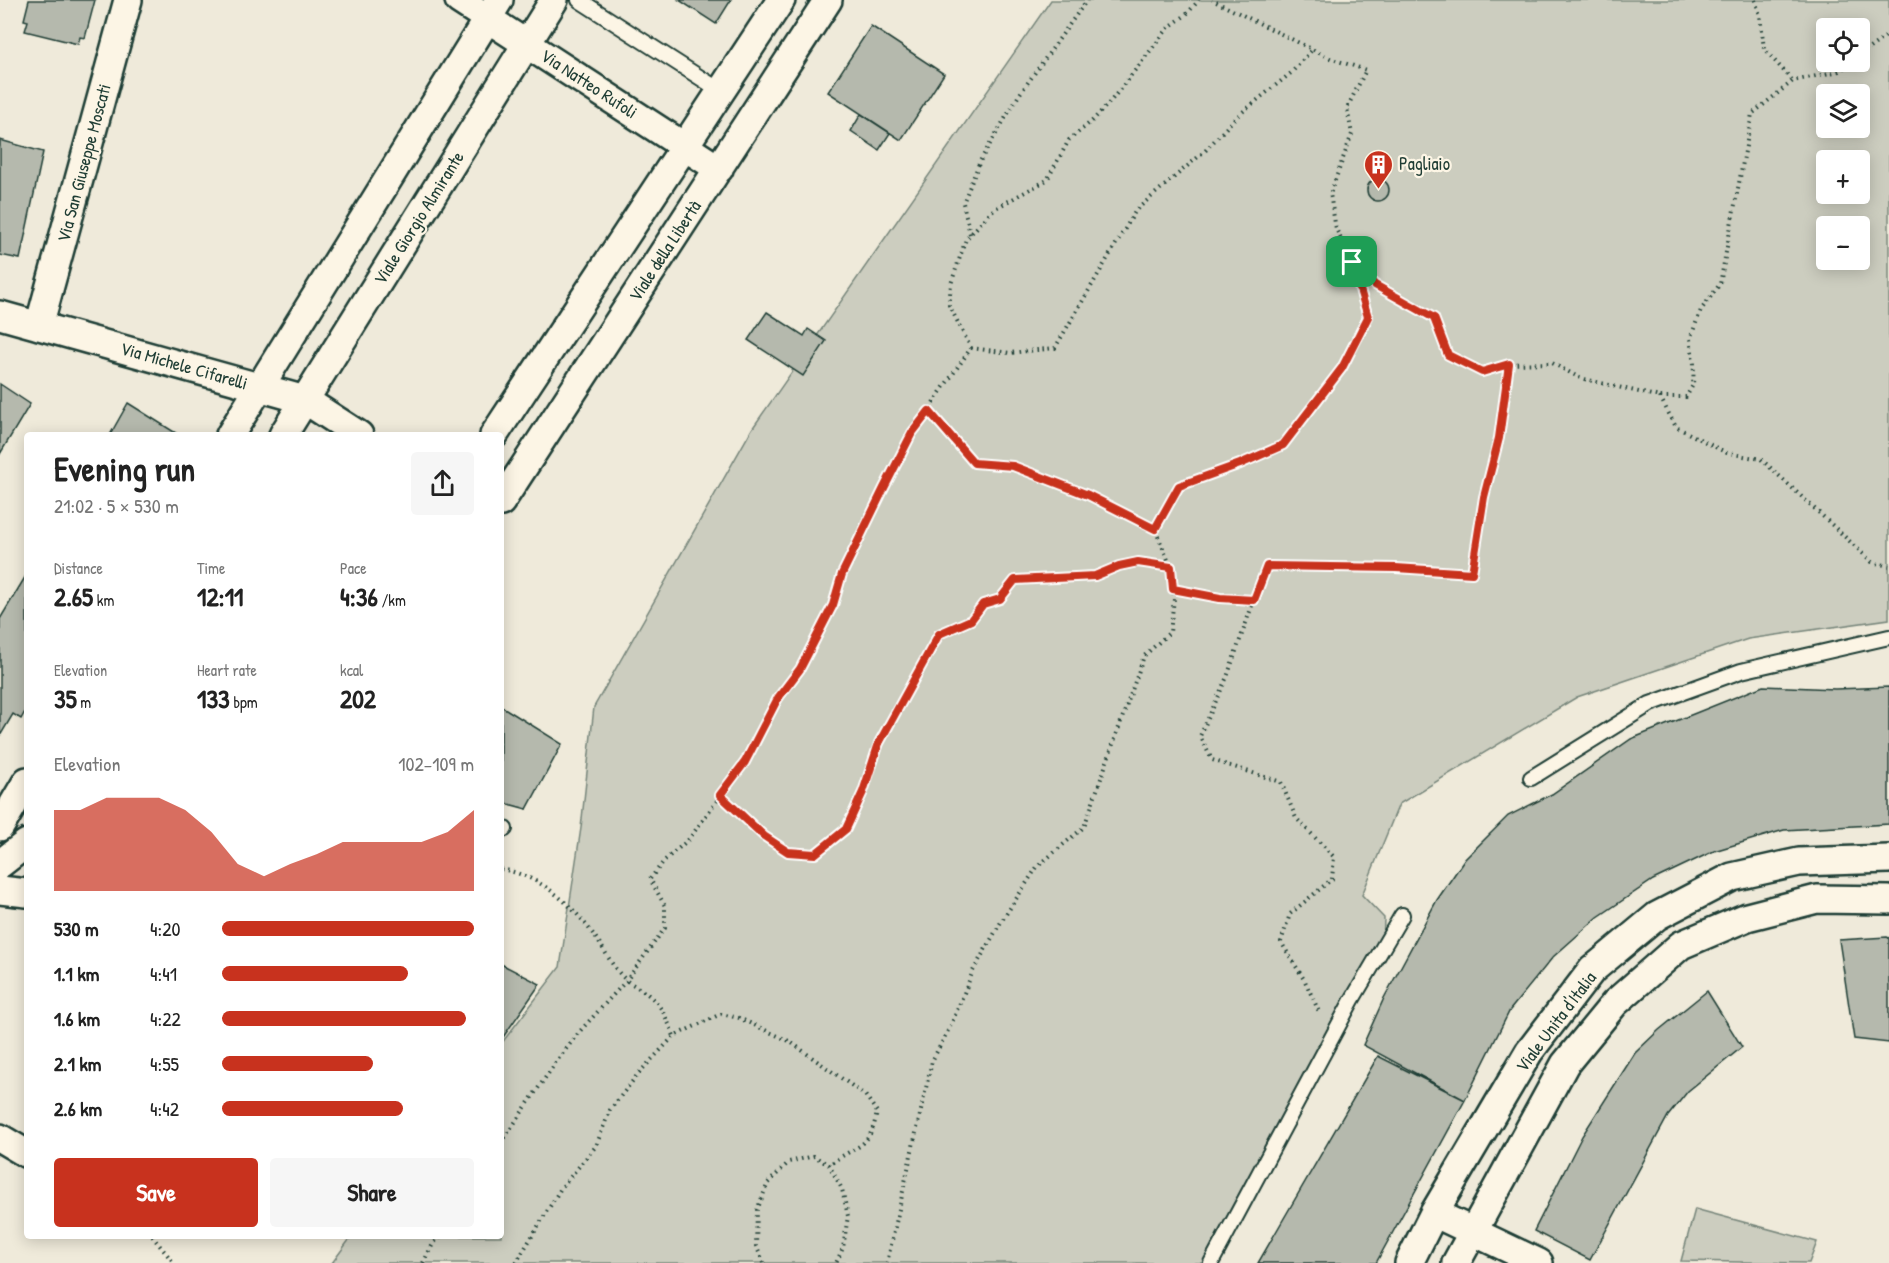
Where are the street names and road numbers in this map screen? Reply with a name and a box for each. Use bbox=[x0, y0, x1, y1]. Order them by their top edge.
street label: Via Natteo Rufoli bbox=[536, 43, 643, 124]
street label: Via San Giuseppe Moscati bbox=[50, 81, 117, 245]
street label: Viale Giorgio Almirante bbox=[367, 146, 470, 289]
street label: Viale della Libertà bbox=[623, 195, 707, 306]
street label: Via Michele Cifarelli bbox=[118, 335, 251, 396]
street label: Viale Unita d'Italia bbox=[1509, 966, 1602, 1077]

